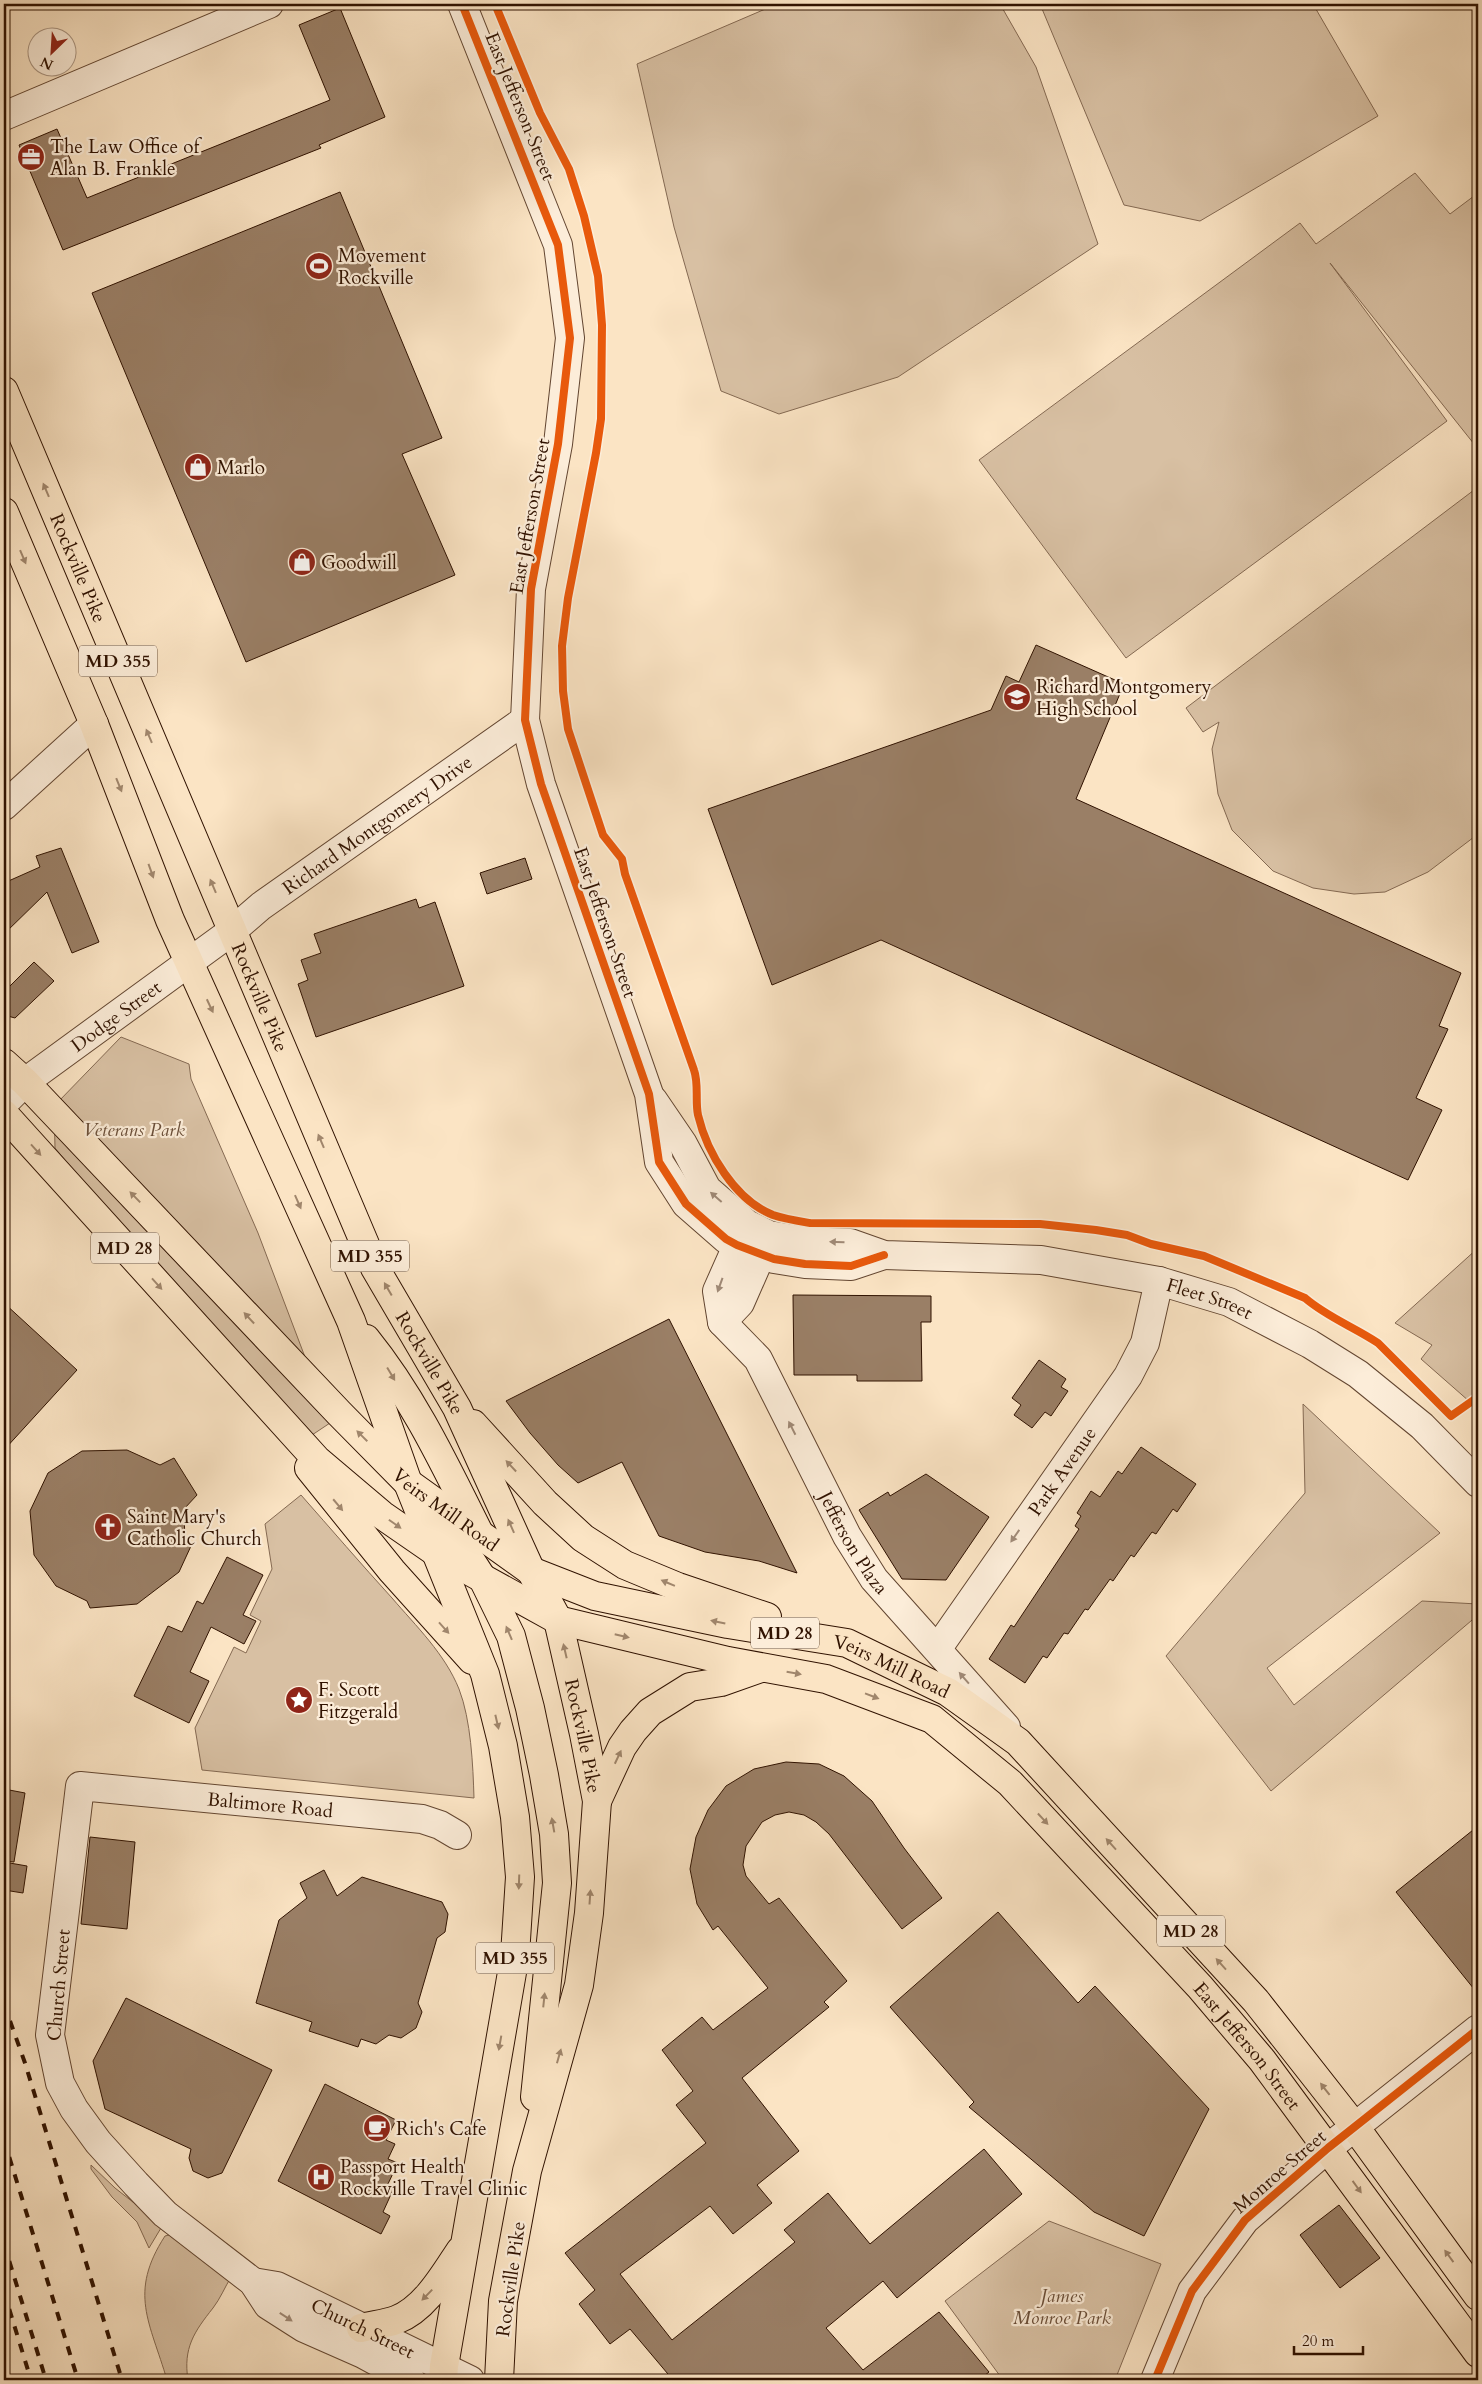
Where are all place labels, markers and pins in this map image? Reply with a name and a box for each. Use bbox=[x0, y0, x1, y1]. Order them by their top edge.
place label: The Law Office of Alan B. Frankle bbox=[50, 134, 203, 182]
office icon: The Law Office of Alan B. Frankle bbox=[16, 142, 46, 172]
place label: Movement Rockville bbox=[338, 243, 426, 291]
sports icon: Movement Rockville bbox=[304, 251, 334, 281]
shop icon: Marlo bbox=[183, 452, 213, 482]
place label: Marlo bbox=[217, 455, 265, 481]
shop icon: Goodwill bbox=[287, 547, 317, 577]
place label: Goodwill bbox=[321, 550, 397, 576]
place label: Richard Montgomery High School bbox=[1036, 674, 1212, 722]
school or university icon: Richard Montgomery High School bbox=[1002, 682, 1032, 712]
place label: Saint Mary's Catholic Church bbox=[127, 1504, 262, 1552]
church icon: Saint Mary's Catholic Church bbox=[93, 1512, 123, 1542]
place label: F. Scott Fitzgerald bbox=[318, 1677, 398, 1725]
place icon: F. Scott Fitzgerald bbox=[284, 1685, 314, 1715]
cafe icon: Rich's Cafe bbox=[362, 2113, 392, 2143]
place label: Rich's Cafe bbox=[396, 2116, 487, 2142]
place label: Passport Health Rockville Travel Clinic bbox=[340, 2154, 528, 2202]
hospital icon: Passport Health Rockville Travel Clinic bbox=[306, 2162, 336, 2192]

